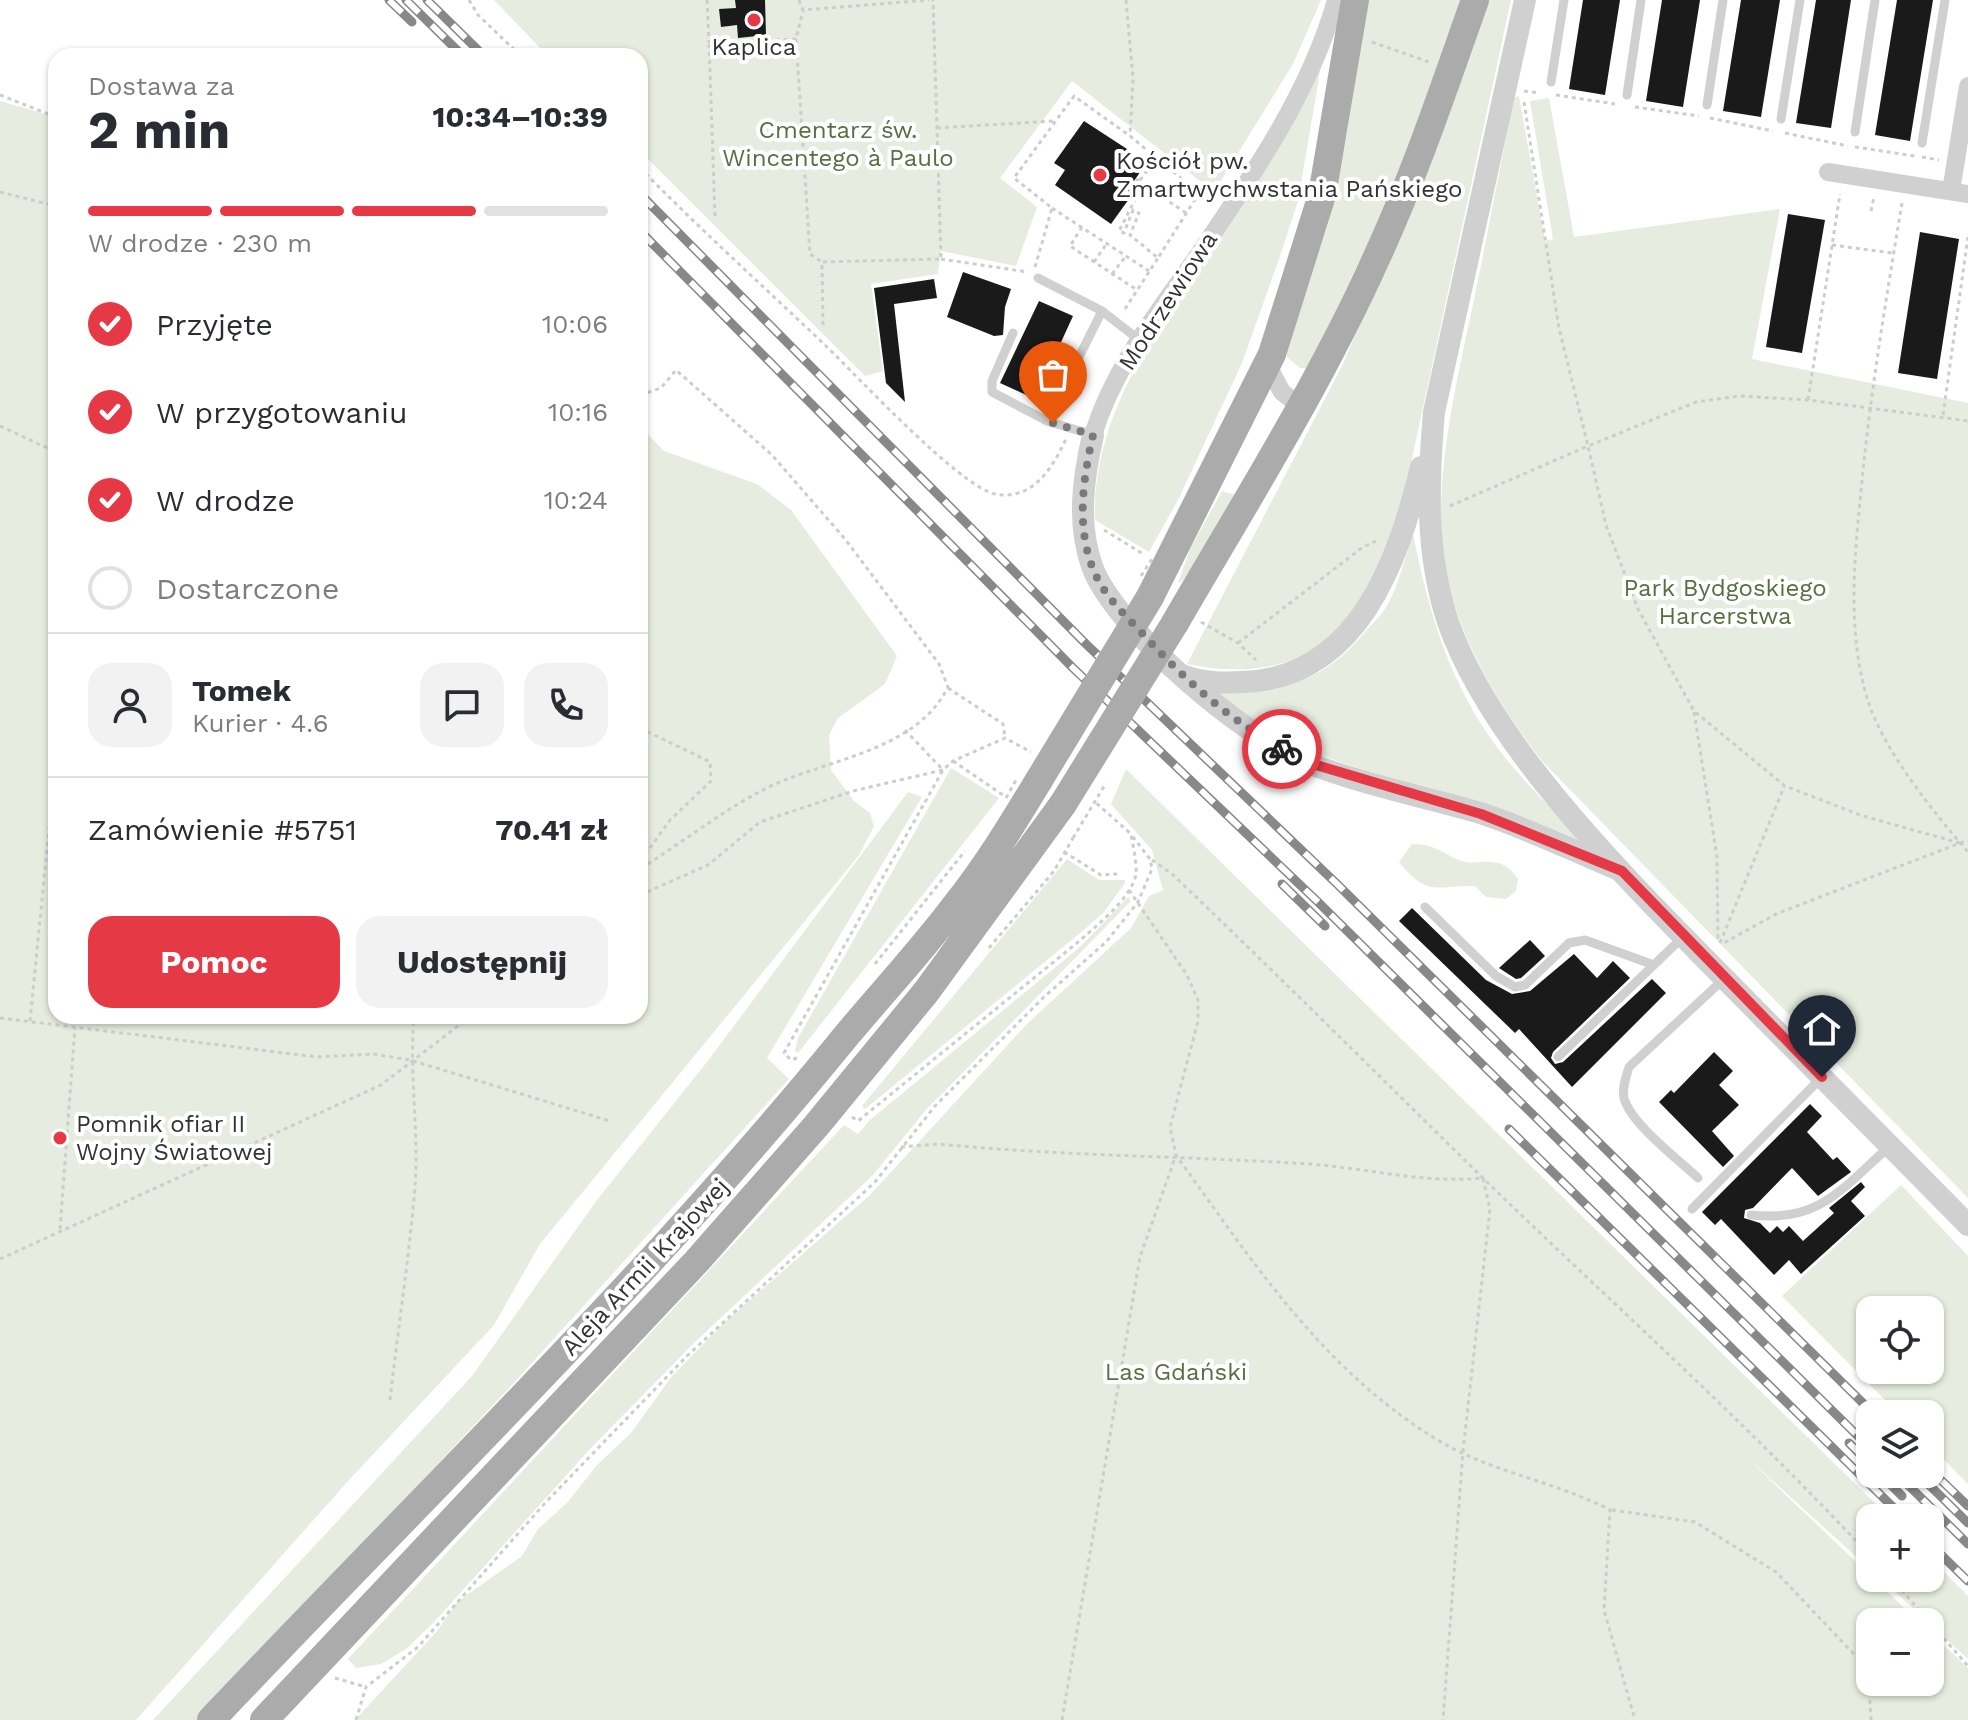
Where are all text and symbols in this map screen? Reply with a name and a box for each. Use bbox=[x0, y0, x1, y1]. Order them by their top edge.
marker: Kaplica bbox=[745, 11, 763, 29]
place label: Kaplica bbox=[712, 33, 796, 61]
text: Dostawa za bbox=[88, 71, 234, 101]
text: 10:34–10:39 bbox=[432, 99, 608, 134]
text: 2 min bbox=[88, 100, 230, 161]
park label: Cmentarz św. Wincentego à Paulo bbox=[722, 116, 954, 172]
place label: Kościół pw. Zmartwychwstania Pańskiego bbox=[1116, 147, 1462, 203]
marker: Kościół pw. Zmartwychwstania Pańskiego bbox=[1091, 166, 1109, 184]
street label: Modrzewiowa bbox=[1113, 226, 1223, 376]
text: W drodze · 230 m bbox=[88, 228, 312, 258]
icon: check bbox=[88, 302, 132, 346]
text: Przyjęte bbox=[156, 307, 273, 342]
text: 10:06 bbox=[542, 309, 608, 339]
pin bbox=[1019, 341, 1087, 423]
icon: bag bbox=[1031, 353, 1075, 397]
icon: check bbox=[88, 390, 132, 434]
text: W przygotowaniu bbox=[156, 395, 407, 430]
text: 10:16 bbox=[548, 397, 608, 427]
icon: check bbox=[88, 478, 132, 522]
text: W drodze bbox=[156, 483, 295, 518]
text: 10:24 bbox=[544, 485, 608, 515]
text: Dostarczone bbox=[156, 571, 339, 606]
park label: Park Bydgoskiego Harcerstwa bbox=[1623, 574, 1827, 630]
button: person bbox=[88, 663, 172, 747]
button: chat bbox=[420, 663, 504, 747]
button: phone bbox=[524, 663, 608, 747]
text: Tomek bbox=[192, 673, 291, 708]
text: Kurier · 4.6 bbox=[192, 708, 329, 738]
courier bbox=[1242, 709, 1322, 789]
icon: bike bbox=[1260, 727, 1304, 771]
text: Zamówienie #5751 bbox=[88, 812, 357, 847]
text: 70.41 zł bbox=[495, 812, 608, 847]
button: Pomoc bbox=[88, 916, 340, 1008]
button: Udostępnij bbox=[356, 916, 608, 1008]
pin bbox=[1788, 995, 1856, 1077]
icon: home bbox=[1800, 1007, 1844, 1051]
place label: Pomnik ofiar II Wojny Światowej bbox=[76, 1110, 272, 1166]
marker: Pomnik ofiar II Wojny Światowej bbox=[51, 1129, 69, 1147]
street label: Aleja Armii Krajowej bbox=[556, 1173, 734, 1361]
map controls bbox=[1856, 1296, 1944, 1696]
button: locate bbox=[1856, 1296, 1944, 1384]
park label: Las Gdański bbox=[1105, 1358, 1247, 1386]
button: layers bbox=[1856, 1400, 1944, 1488]
button: + bbox=[1856, 1504, 1944, 1592]
button: − bbox=[1856, 1608, 1944, 1696]

